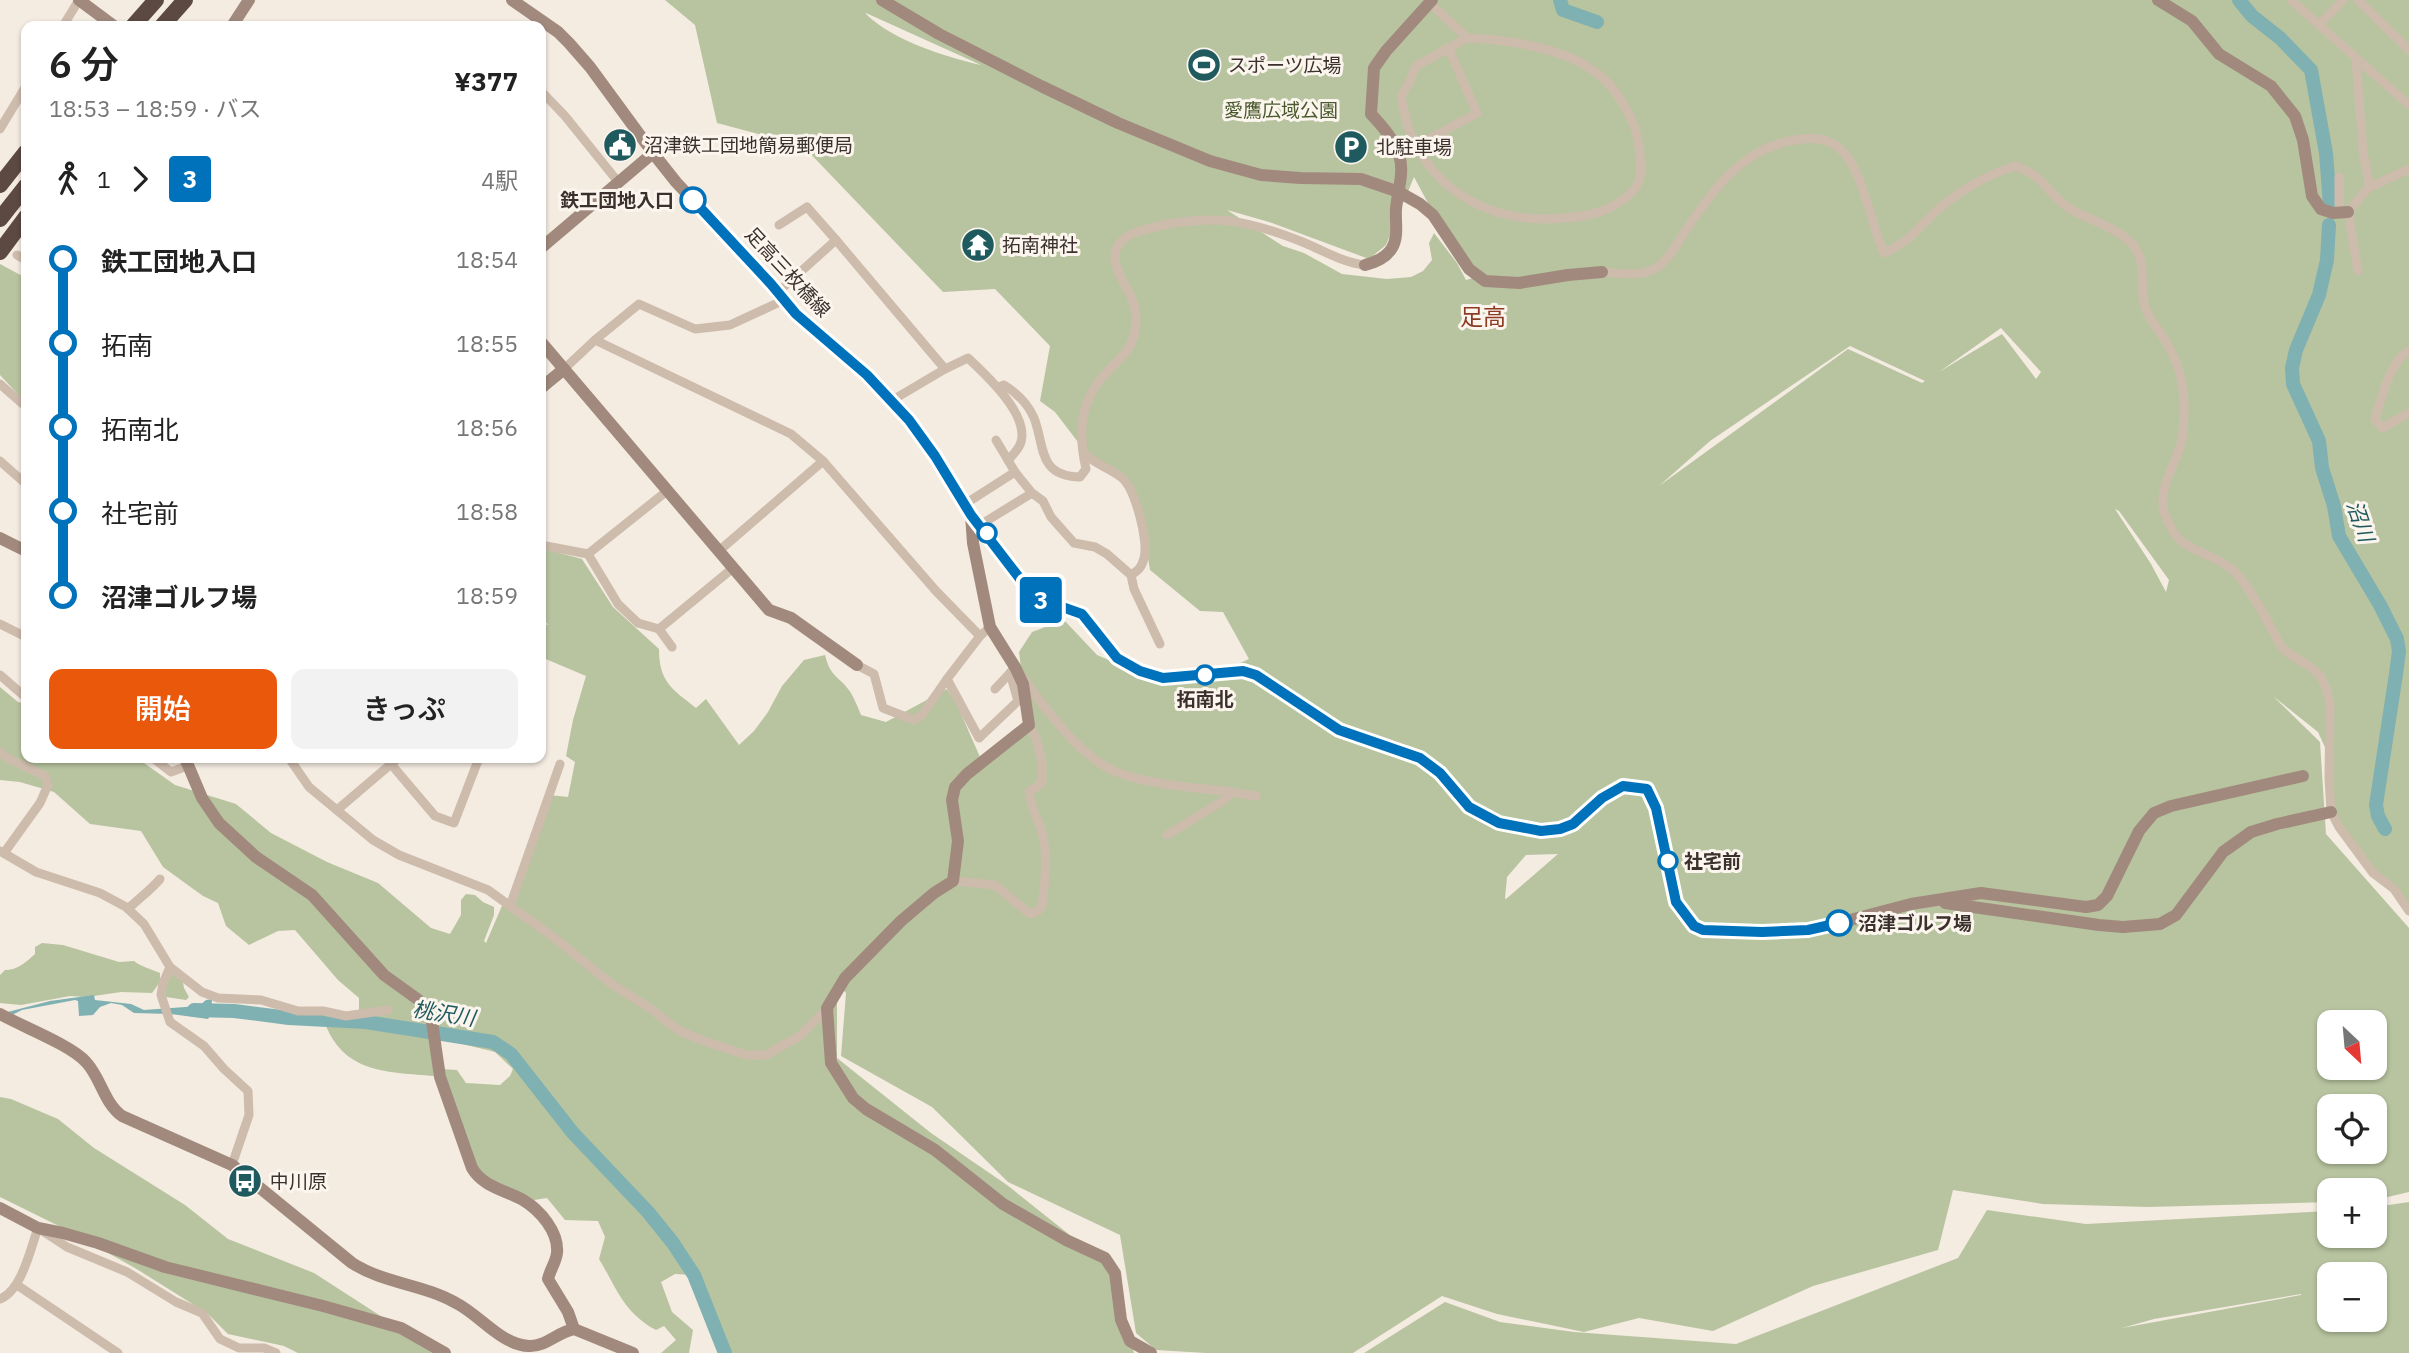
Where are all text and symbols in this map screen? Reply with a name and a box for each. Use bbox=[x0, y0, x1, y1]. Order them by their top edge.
text: 6 分 bbox=[49, 39, 119, 88]
sports icon: スポーツ広場 bbox=[1185, 46, 1223, 84]
place label: スポーツ広場 bbox=[1228, 53, 1342, 77]
text: ¥377 bbox=[454, 64, 518, 98]
text: 18:53 – 18:59 · バス bbox=[49, 93, 262, 123]
park label: 愛鷹広域公園 bbox=[1224, 98, 1338, 122]
public building icon: 沼津鉄工団地簡易郵便局 bbox=[601, 126, 639, 164]
parking icon: 北駐車場 bbox=[1332, 128, 1370, 166]
place label: 沼津鉄工団地簡易郵便局 bbox=[644, 133, 853, 157]
place label: 北駐車場 bbox=[1376, 135, 1452, 159]
icon: walk bbox=[49, 160, 87, 198]
icon: forward bbox=[121, 160, 159, 198]
text: 3 bbox=[183, 163, 197, 195]
text: 1 bbox=[97, 164, 111, 194]
text: 4駅 bbox=[481, 165, 518, 195]
marker: 鉄工団地入口 bbox=[680, 187, 706, 213]
place label: 鉄工団地入口 bbox=[560, 188, 674, 212]
street label: 足高三枚橋線 bbox=[740, 222, 836, 322]
temple icon: 拓南神社 bbox=[959, 226, 997, 264]
place label: 拓南神社 bbox=[1002, 233, 1078, 257]
text: 鉄工団地入口 bbox=[101, 244, 257, 278]
text: 18:54 bbox=[456, 244, 518, 274]
district label: 足高 bbox=[1460, 301, 1506, 331]
text: 拓南 bbox=[101, 328, 153, 362]
text: 18:55 bbox=[456, 328, 518, 358]
text: 拓南北 bbox=[101, 412, 179, 446]
text: 18:56 bbox=[456, 412, 518, 442]
text: 社宅前 bbox=[101, 496, 179, 530]
text: 18:58 bbox=[456, 496, 518, 526]
water label: 沼川 bbox=[2341, 497, 2382, 547]
unlabelled marker bbox=[977, 523, 997, 543]
line badge: 3 bbox=[1018, 577, 1064, 623]
text: 沼津ゴルフ場 bbox=[101, 580, 257, 614]
text: 18:59 bbox=[456, 580, 518, 610]
text: 3 bbox=[1034, 584, 1048, 616]
marker: 拓南北 bbox=[1195, 665, 1215, 685]
button: 開始 bbox=[49, 669, 277, 749]
button: きっぷ bbox=[291, 669, 518, 749]
place label: 拓南北 bbox=[1176, 687, 1234, 711]
place label: 社宅前 bbox=[1684, 849, 1741, 873]
marker: 社宅前 bbox=[1658, 851, 1678, 871]
marker: 沼津ゴルフ場 bbox=[1826, 910, 1852, 936]
place label: 沼津ゴルフ場 bbox=[1858, 911, 1972, 935]
water label: 桃沢川 bbox=[411, 994, 479, 1032]
north arrow bbox=[2317, 1010, 2387, 1080]
map controls bbox=[2317, 1010, 2387, 1332]
button: locate bbox=[2317, 1094, 2387, 1164]
bus stop icon: 中川原 bbox=[226, 1162, 264, 1200]
place label: 中川原 bbox=[270, 1169, 327, 1193]
button: + bbox=[2317, 1178, 2387, 1248]
button: − bbox=[2317, 1262, 2387, 1332]

